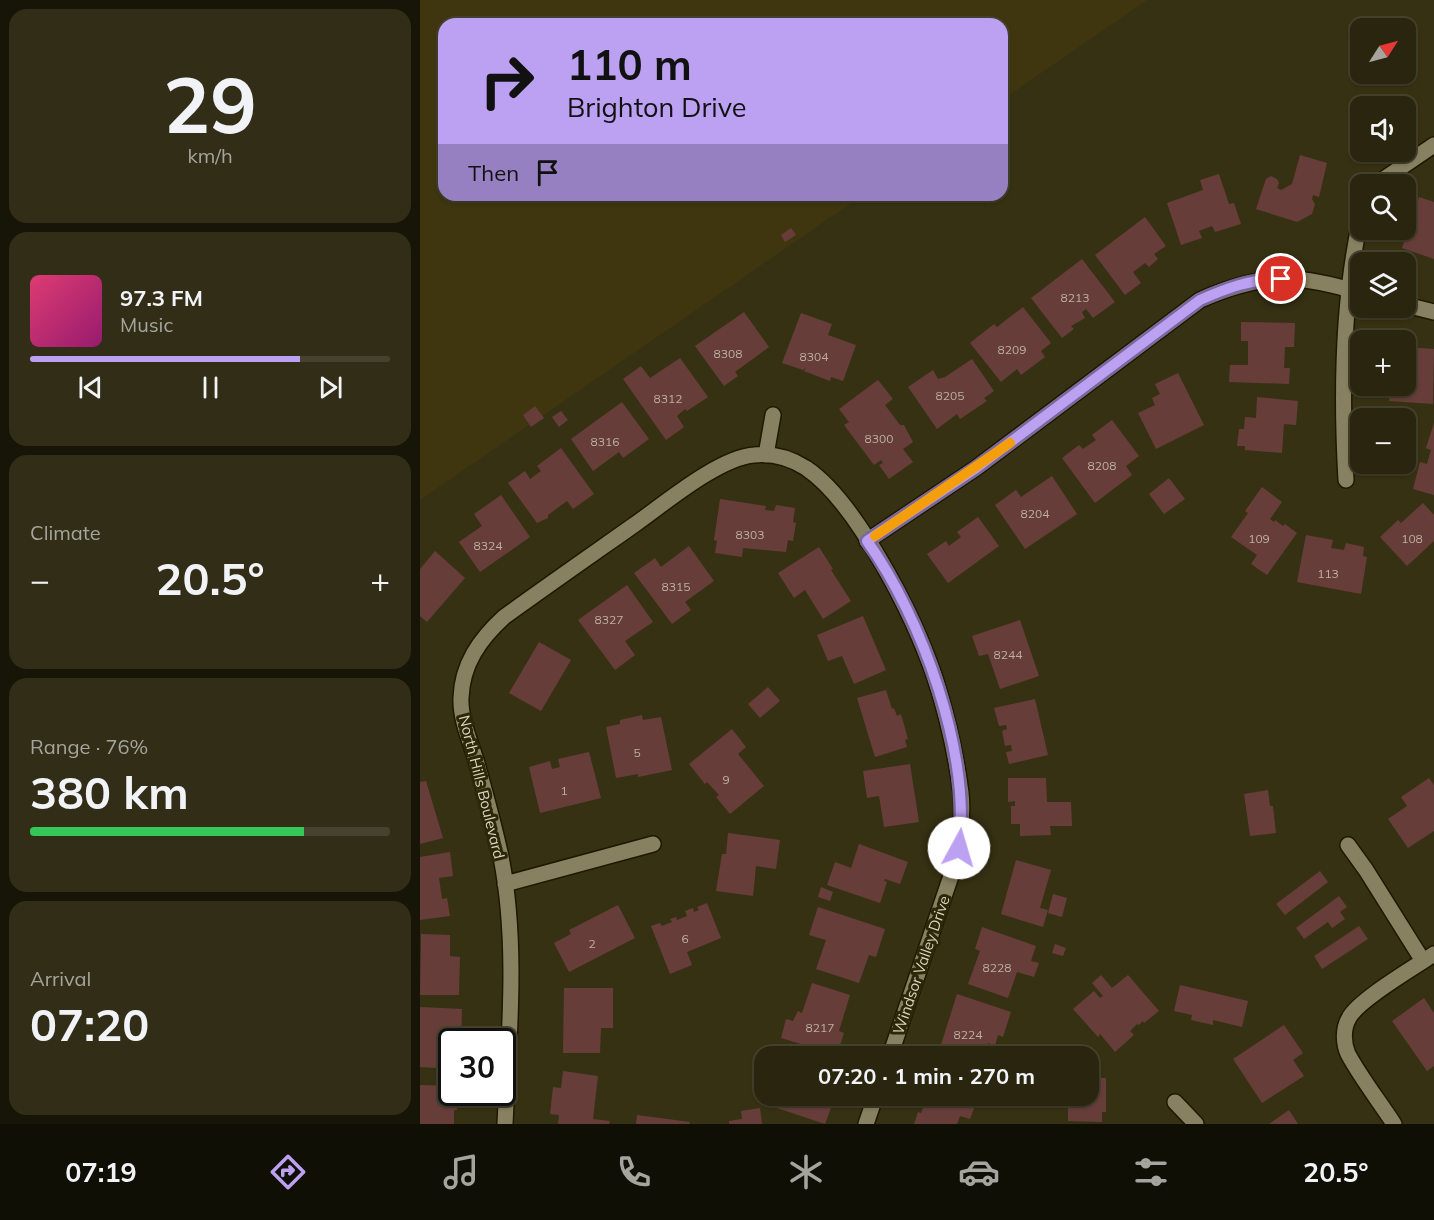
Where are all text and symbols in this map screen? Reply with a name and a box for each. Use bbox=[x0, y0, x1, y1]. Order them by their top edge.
north arrow bbox=[1350, 18, 1416, 84]
map controls bbox=[1350, 18, 1416, 474]
text: 110 m bbox=[567, 38, 692, 91]
icon: right bbox=[468, 42, 546, 120]
text: 29 bbox=[163, 55, 257, 153]
text: Brighton Drive bbox=[567, 90, 747, 124]
button: sound bbox=[1350, 96, 1416, 162]
text: km/h bbox=[187, 143, 233, 168]
icon: arrive bbox=[531, 156, 564, 189]
text: Then bbox=[468, 159, 519, 187]
button: search bbox=[1350, 174, 1416, 240]
button: layers bbox=[1350, 252, 1416, 318]
pin bbox=[1255, 253, 1306, 304]
icon: arrive bbox=[1264, 262, 1297, 295]
text: 97.3 FM bbox=[120, 284, 203, 312]
house number: 8213 bbox=[1061, 290, 1089, 305]
text: Music bbox=[120, 312, 173, 337]
button: + bbox=[1350, 330, 1416, 396]
house number: 8209 bbox=[998, 342, 1026, 357]
house number: 8308 bbox=[714, 346, 742, 361]
house number: 8304 bbox=[800, 349, 828, 364]
icon: previous bbox=[74, 371, 107, 404]
icon: pause bbox=[194, 371, 227, 404]
icon: next bbox=[314, 371, 347, 404]
house number: 8205 bbox=[936, 388, 964, 403]
house number: 8312 bbox=[654, 391, 682, 406]
button: − bbox=[1350, 408, 1416, 474]
house number: 8300 bbox=[865, 431, 893, 446]
house number: 8316 bbox=[591, 434, 619, 449]
house number: 8208 bbox=[1088, 458, 1116, 473]
house number: 8204 bbox=[1021, 506, 1049, 521]
text: Climate bbox=[30, 520, 101, 545]
house number: 8303 bbox=[736, 527, 764, 542]
house number: 109 bbox=[1248, 531, 1270, 546]
house number: 108 bbox=[1401, 531, 1423, 546]
house number: 8324 bbox=[474, 538, 502, 553]
text: 20.5° bbox=[155, 550, 265, 606]
text: − bbox=[30, 559, 50, 600]
text: + bbox=[370, 559, 390, 600]
house number: 113 bbox=[1317, 566, 1339, 581]
house number: 8315 bbox=[662, 579, 690, 594]
house number: 8327 bbox=[595, 612, 623, 627]
house number: 8244 bbox=[994, 647, 1022, 662]
street label: North Hills Boulevard bbox=[455, 713, 509, 861]
text: Range · 76% bbox=[30, 734, 148, 759]
house number: 5 bbox=[633, 745, 641, 760]
text: 380 km bbox=[30, 764, 189, 820]
house number: 9 bbox=[722, 772, 730, 787]
house number: 1 bbox=[560, 783, 568, 798]
position arrow bbox=[927, 816, 991, 880]
street label: Windsor Valley Drive bbox=[888, 893, 954, 1037]
house number: 6 bbox=[681, 931, 689, 946]
house number: 2 bbox=[588, 936, 596, 951]
house number: 8228 bbox=[983, 960, 1011, 975]
text: Arrival bbox=[30, 966, 91, 991]
text: 07:20 bbox=[30, 996, 149, 1052]
house number: 8217 bbox=[806, 1020, 834, 1035]
house number: 8224 bbox=[954, 1027, 982, 1042]
speed limit sign: 30 bbox=[438, 1028, 516, 1106]
text: 07:20 · 1 min · 270 m bbox=[818, 1062, 1035, 1090]
icon: directions bbox=[267, 1151, 309, 1193]
icon: music bbox=[440, 1151, 482, 1193]
icon: phone bbox=[613, 1151, 655, 1193]
icon: climate bbox=[785, 1151, 827, 1193]
icon: car bbox=[958, 1151, 1000, 1193]
icon: filters bbox=[1130, 1151, 1172, 1193]
text: 07:19 bbox=[65, 1155, 137, 1189]
text: 20.5° bbox=[1303, 1155, 1369, 1189]

